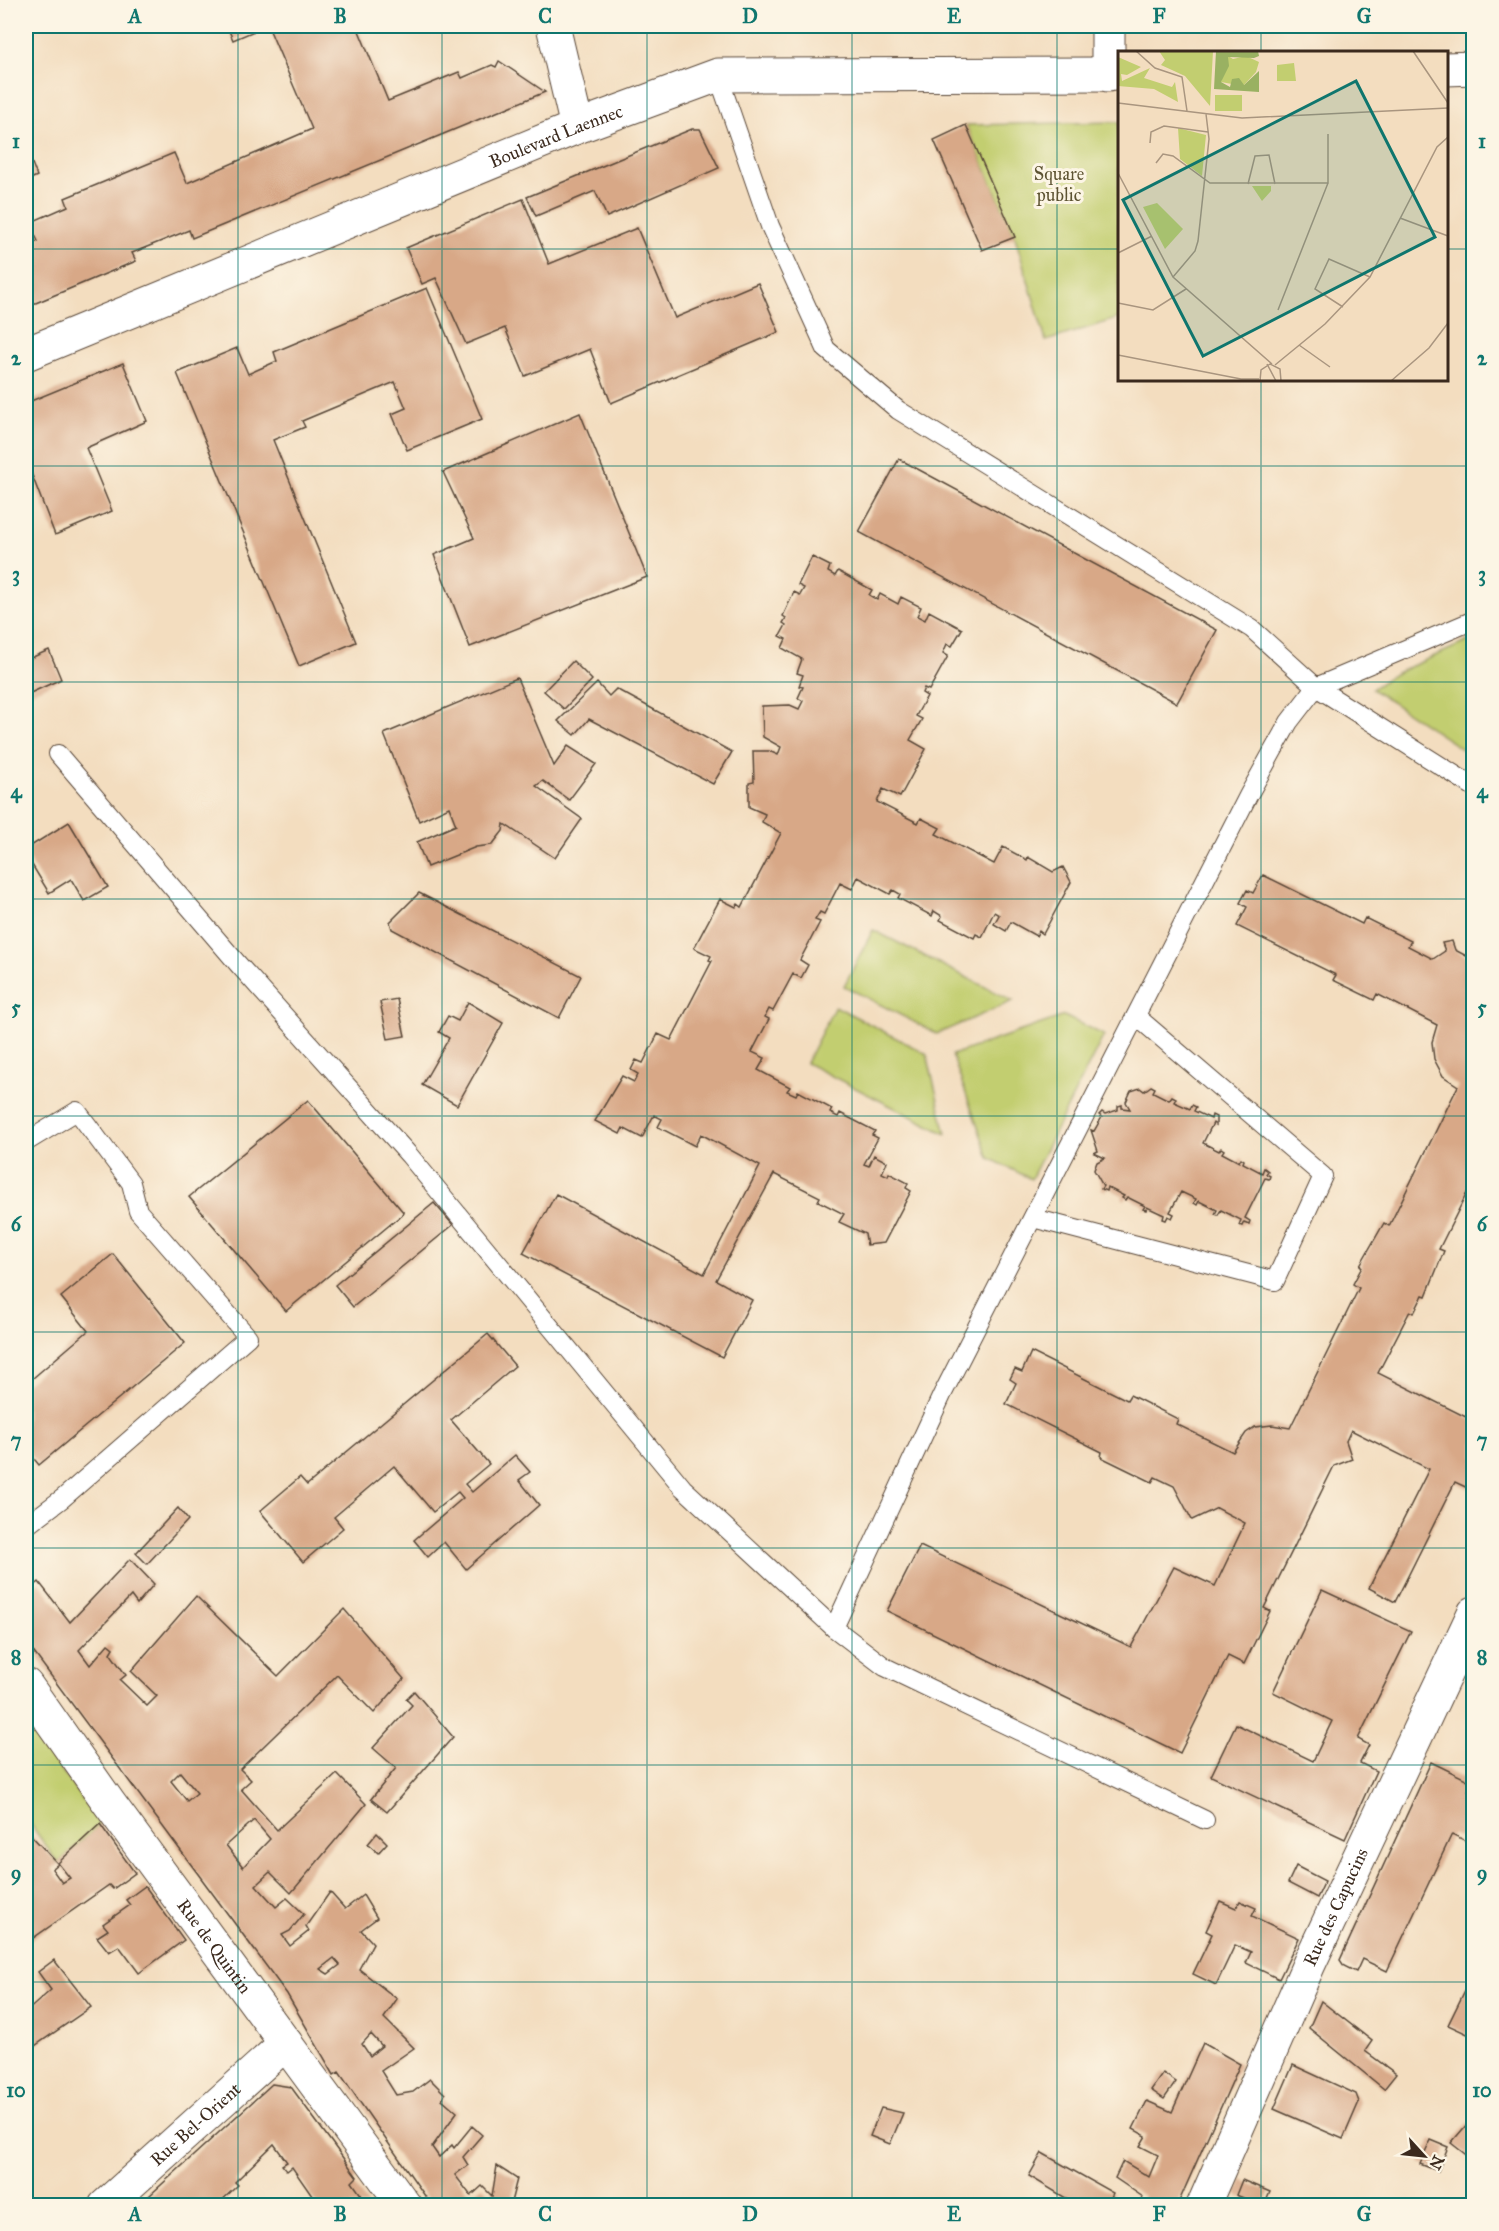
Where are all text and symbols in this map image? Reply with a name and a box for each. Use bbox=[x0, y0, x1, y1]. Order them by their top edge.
text: A bbox=[126, 4, 142, 28]
text: B bbox=[333, 4, 347, 28]
text: C bbox=[538, 4, 552, 28]
text: D bbox=[742, 4, 758, 28]
text: E bbox=[947, 4, 962, 28]
text: F bbox=[1152, 4, 1166, 28]
text: G bbox=[1357, 4, 1372, 28]
inset map bbox=[1118, 51, 1448, 381]
street label: Boulevard Laennec bbox=[486, 100, 626, 173]
text: 1 bbox=[12, 129, 20, 153]
text: 1 bbox=[1478, 129, 1486, 153]
park label: Square public bbox=[1034, 163, 1084, 206]
text: 2 bbox=[11, 346, 22, 370]
text: 2 bbox=[1477, 346, 1488, 370]
text: 3 bbox=[12, 562, 20, 587]
text: 3 bbox=[1478, 562, 1486, 587]
text: 4 bbox=[10, 779, 22, 804]
text: 4 bbox=[1476, 779, 1488, 804]
text: 5 bbox=[11, 995, 21, 1019]
text: 5 bbox=[1477, 995, 1487, 1019]
text: 6 bbox=[11, 1212, 23, 1236]
text: 6 bbox=[1477, 1212, 1489, 1236]
text: 7 bbox=[11, 1428, 22, 1452]
text: 7 bbox=[1477, 1428, 1488, 1452]
text: 8 bbox=[11, 1645, 21, 1669]
text: 8 bbox=[1477, 1645, 1487, 1669]
street label: Rue des Capucins bbox=[1299, 1845, 1373, 1970]
text: 9 bbox=[11, 1861, 21, 1886]
text: 9 bbox=[1477, 1861, 1487, 1886]
street label: Rue de Quintin bbox=[172, 1895, 256, 1998]
text: 10 bbox=[6, 2078, 26, 2102]
street label: Rue Bel-Orient bbox=[146, 2078, 246, 2171]
text: 10 bbox=[1472, 2078, 1492, 2102]
north arrow bbox=[1394, 2126, 1454, 2186]
text: N bbox=[1425, 2152, 1448, 2173]
text: A bbox=[126, 2202, 142, 2226]
text: B bbox=[333, 2202, 347, 2226]
text: C bbox=[538, 2202, 552, 2226]
text: D bbox=[742, 2202, 758, 2226]
text: E bbox=[947, 2202, 962, 2226]
text: F bbox=[1152, 2202, 1166, 2226]
text: G bbox=[1357, 2202, 1372, 2226]

